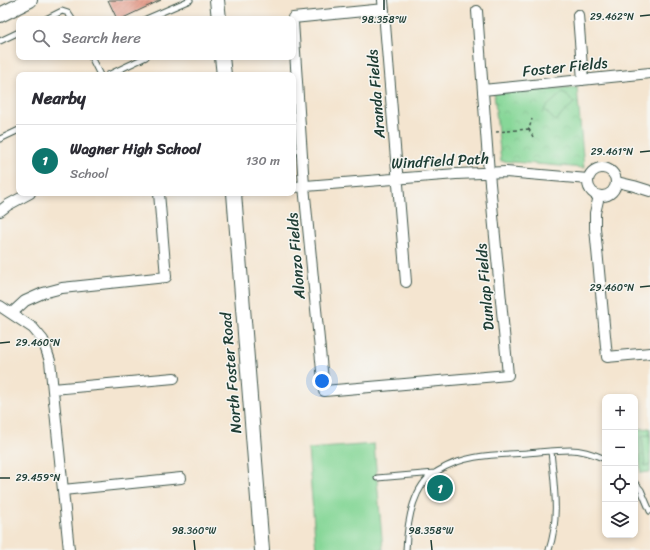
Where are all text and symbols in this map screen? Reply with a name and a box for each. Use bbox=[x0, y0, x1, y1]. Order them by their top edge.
text: 29.462°N bbox=[590, 8, 634, 26]
text: 98.358°W bbox=[362, 11, 407, 29]
search box bbox=[16, 16, 296, 60]
text: Search here bbox=[62, 25, 141, 51]
icon: search bbox=[30, 27, 52, 49]
street label: Aranda Fields bbox=[359, 48, 393, 141]
street label: Foster Fields bbox=[521, 50, 610, 84]
text: Nearby bbox=[32, 83, 86, 113]
text: Wagner High School bbox=[70, 136, 201, 162]
text: 29.461°N bbox=[591, 143, 633, 161]
street label: Windfield Path bbox=[391, 145, 490, 177]
text: 1 bbox=[42, 149, 48, 172]
text: 130 m bbox=[246, 149, 280, 172]
text: School bbox=[70, 162, 108, 185]
street label: Alonzo Fields bbox=[279, 211, 313, 301]
street label: Dunlap Fields bbox=[468, 242, 502, 332]
text: 29.460°N bbox=[590, 279, 634, 297]
street label: North Foster Road bbox=[213, 310, 249, 434]
text: 29.460°N bbox=[16, 334, 60, 352]
your location bbox=[312, 371, 332, 391]
map controls bbox=[602, 394, 638, 538]
button: + bbox=[602, 394, 638, 430]
button: − bbox=[602, 430, 638, 466]
button: locate bbox=[602, 466, 638, 502]
text: 29.459°N bbox=[16, 469, 60, 487]
pin: 1 bbox=[427, 473, 453, 503]
button: layers bbox=[602, 502, 638, 538]
text: 98.360°W bbox=[172, 522, 217, 540]
text: 98.358°W bbox=[409, 522, 454, 540]

